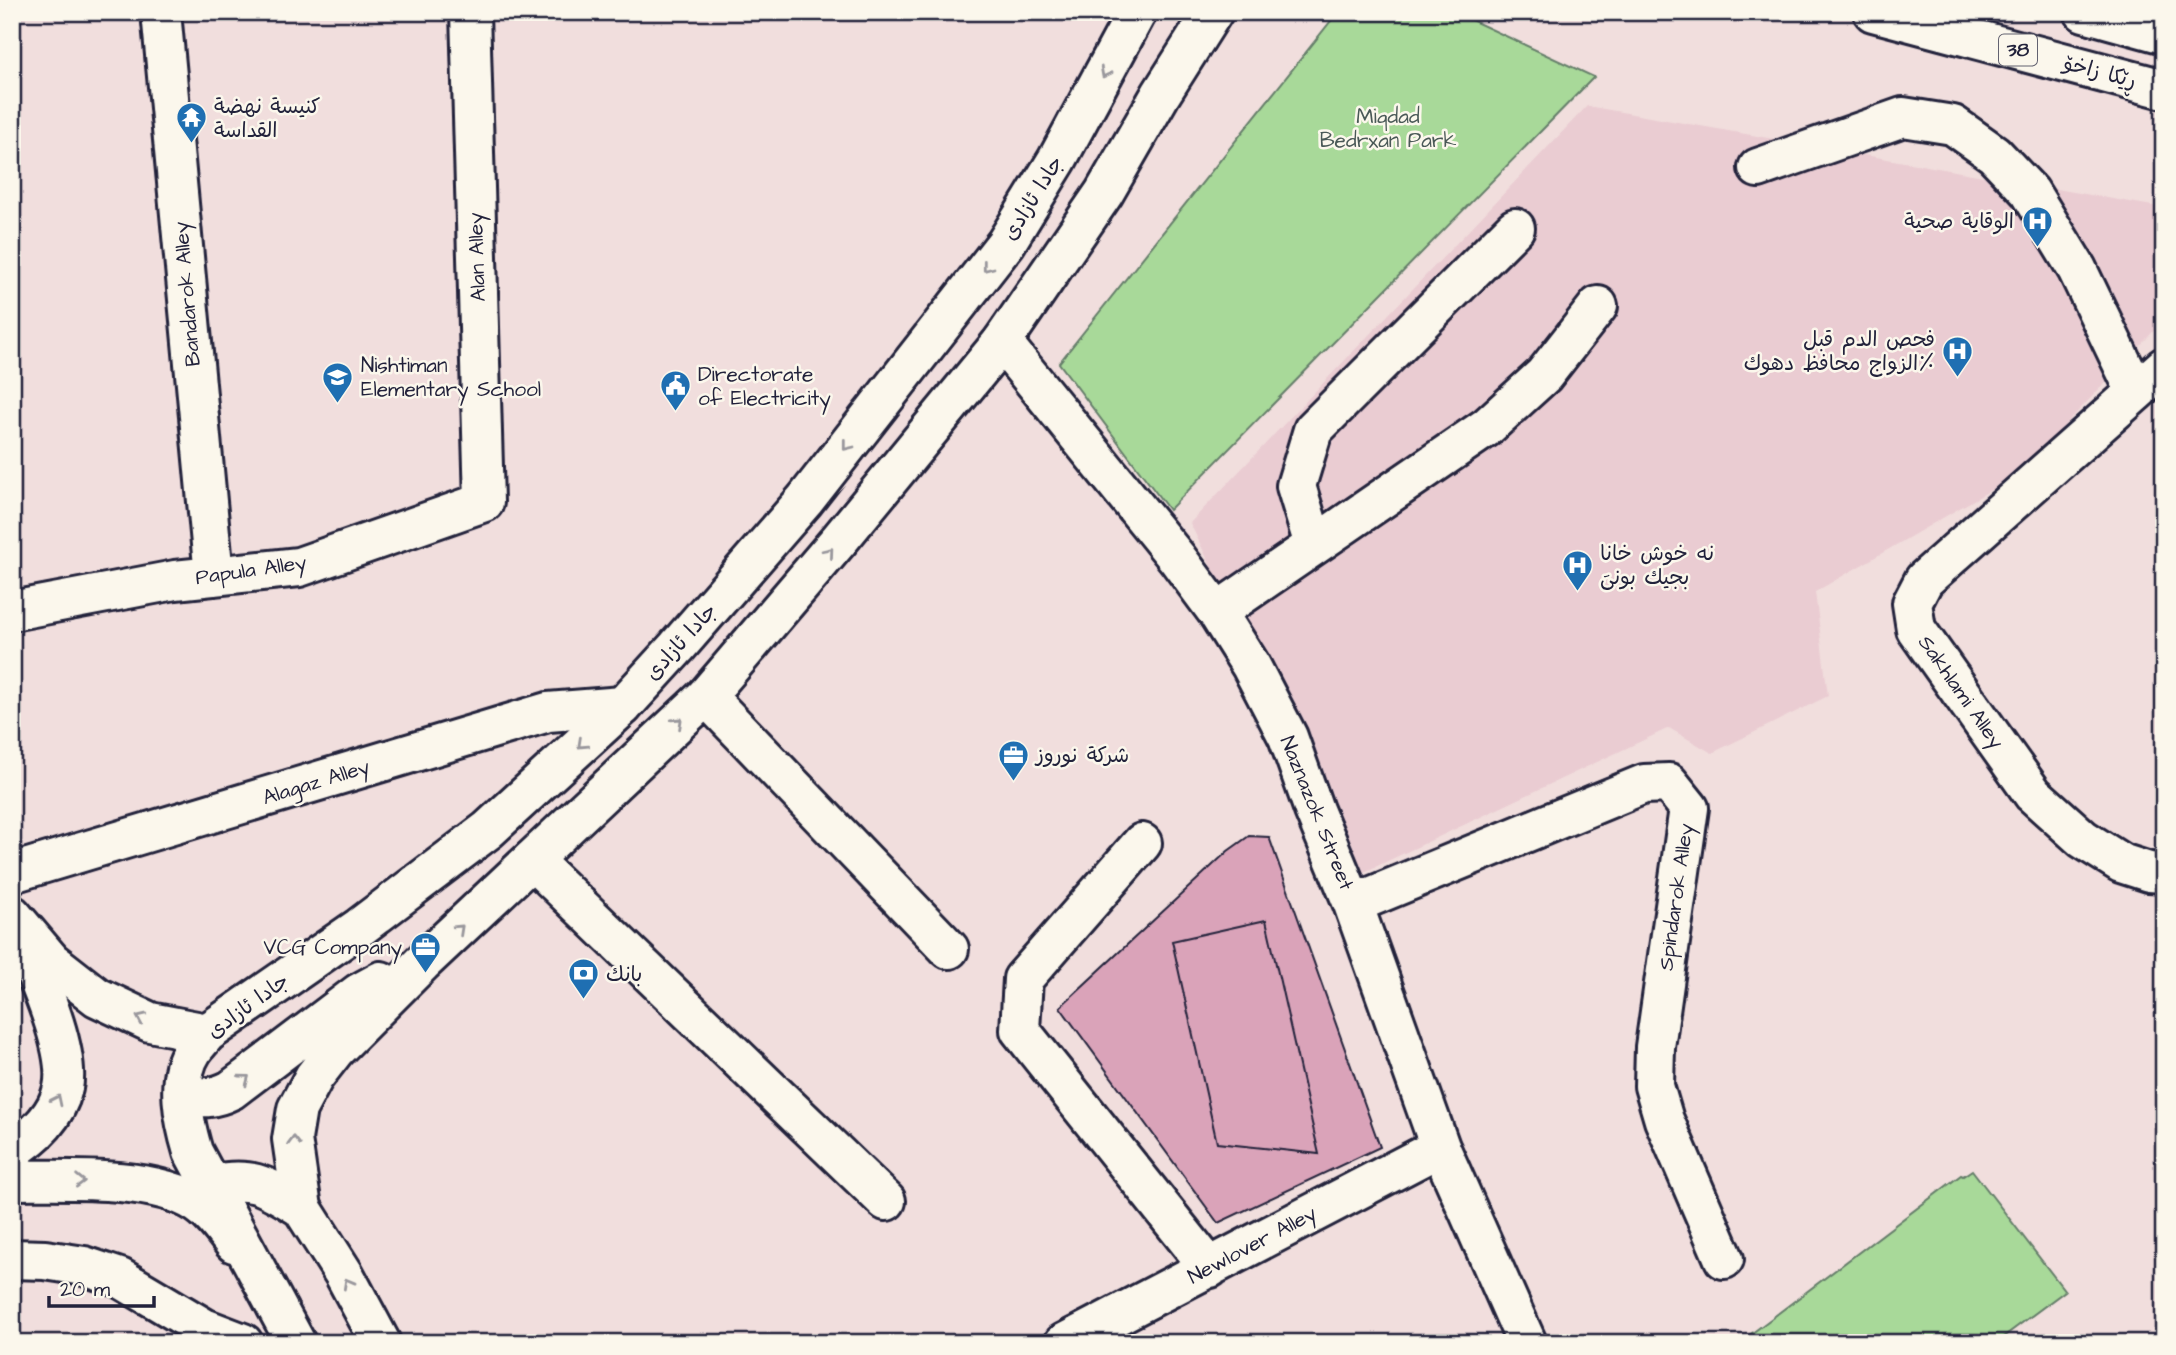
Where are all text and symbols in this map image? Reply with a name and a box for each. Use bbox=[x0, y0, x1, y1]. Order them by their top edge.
road number: 38 bbox=[1999, 34, 2037, 66]
street label: ڕێکا زاخۆ bbox=[2058, 48, 2140, 98]
one-way arrow bbox=[1100, 66, 1114, 78]
place label: كنيسة نهضة القداسة bbox=[214, 92, 320, 145]
temple icon: كنيسة نهضة القداسة bbox=[174, 101, 208, 145]
park label: Miqdad Bedrxan Park bbox=[1320, 102, 1456, 155]
street label: جادا ئازادی bbox=[996, 150, 1070, 246]
hospital icon: الوقایة صحیة bbox=[2020, 204, 2054, 248]
place label: الوقایة صحیة bbox=[1904, 207, 2014, 236]
street label: Alan Alley bbox=[461, 211, 495, 302]
street label: Bandarok Alley bbox=[166, 220, 210, 368]
one-way arrow bbox=[983, 259, 996, 272]
place label: فحص الدم قبل الزواج محافظ دهوك٪ bbox=[1744, 325, 1935, 378]
hospital icon: فحص الدم قبل الزواج محافظ دهوك٪ bbox=[1941, 334, 1975, 378]
place label: Nishtiman Elementary School bbox=[361, 351, 541, 406]
school or university icon: Nishtiman Elementary School bbox=[321, 360, 355, 404]
place label: Directorate of Electricity bbox=[698, 360, 831, 415]
public building icon: Directorate of Electricity bbox=[658, 369, 692, 413]
one-way arrow bbox=[843, 438, 855, 451]
place label: نه خوش خانا بجيك بونىَ bbox=[1600, 539, 1714, 592]
street label: Papula Alley bbox=[194, 548, 309, 594]
one-way arrow bbox=[821, 548, 833, 561]
hospital icon: نه خوش خانا بجيك بونىَ bbox=[1560, 548, 1594, 592]
street label: جادا ئازادی bbox=[638, 597, 724, 687]
street label: Sakhlami Alley bbox=[1910, 629, 2011, 756]
one-way arrow bbox=[670, 718, 683, 731]
street label: Naznazok Street bbox=[1273, 732, 1361, 895]
one-way arrow bbox=[577, 735, 590, 748]
office icon: شركة نوروز bbox=[996, 738, 1030, 782]
place label: شركة نوروز bbox=[1034, 741, 1129, 770]
street label: Alagaz Alley bbox=[259, 752, 374, 814]
street label: Spindarok Alley bbox=[1651, 821, 1703, 973]
one-way arrow bbox=[451, 924, 464, 937]
office icon: VCG Company bbox=[408, 930, 442, 974]
place label: VCG Company bbox=[264, 933, 402, 964]
bank icon: بانك bbox=[566, 957, 600, 1001]
place label: بانك bbox=[606, 960, 642, 989]
street label: جادا ئازادی bbox=[201, 966, 295, 1046]
one-way arrow bbox=[136, 1012, 148, 1026]
one-way arrow bbox=[237, 1074, 250, 1087]
one-way arrow bbox=[49, 1095, 63, 1107]
one-way arrow bbox=[286, 1135, 301, 1146]
one-way arrow bbox=[75, 1173, 86, 1188]
street label: Newlover Alley bbox=[1183, 1199, 1323, 1293]
scale bar bbox=[49, 1264, 154, 1308]
text: 20 m bbox=[60, 1275, 111, 1304]
one-way arrow bbox=[343, 1277, 356, 1290]

